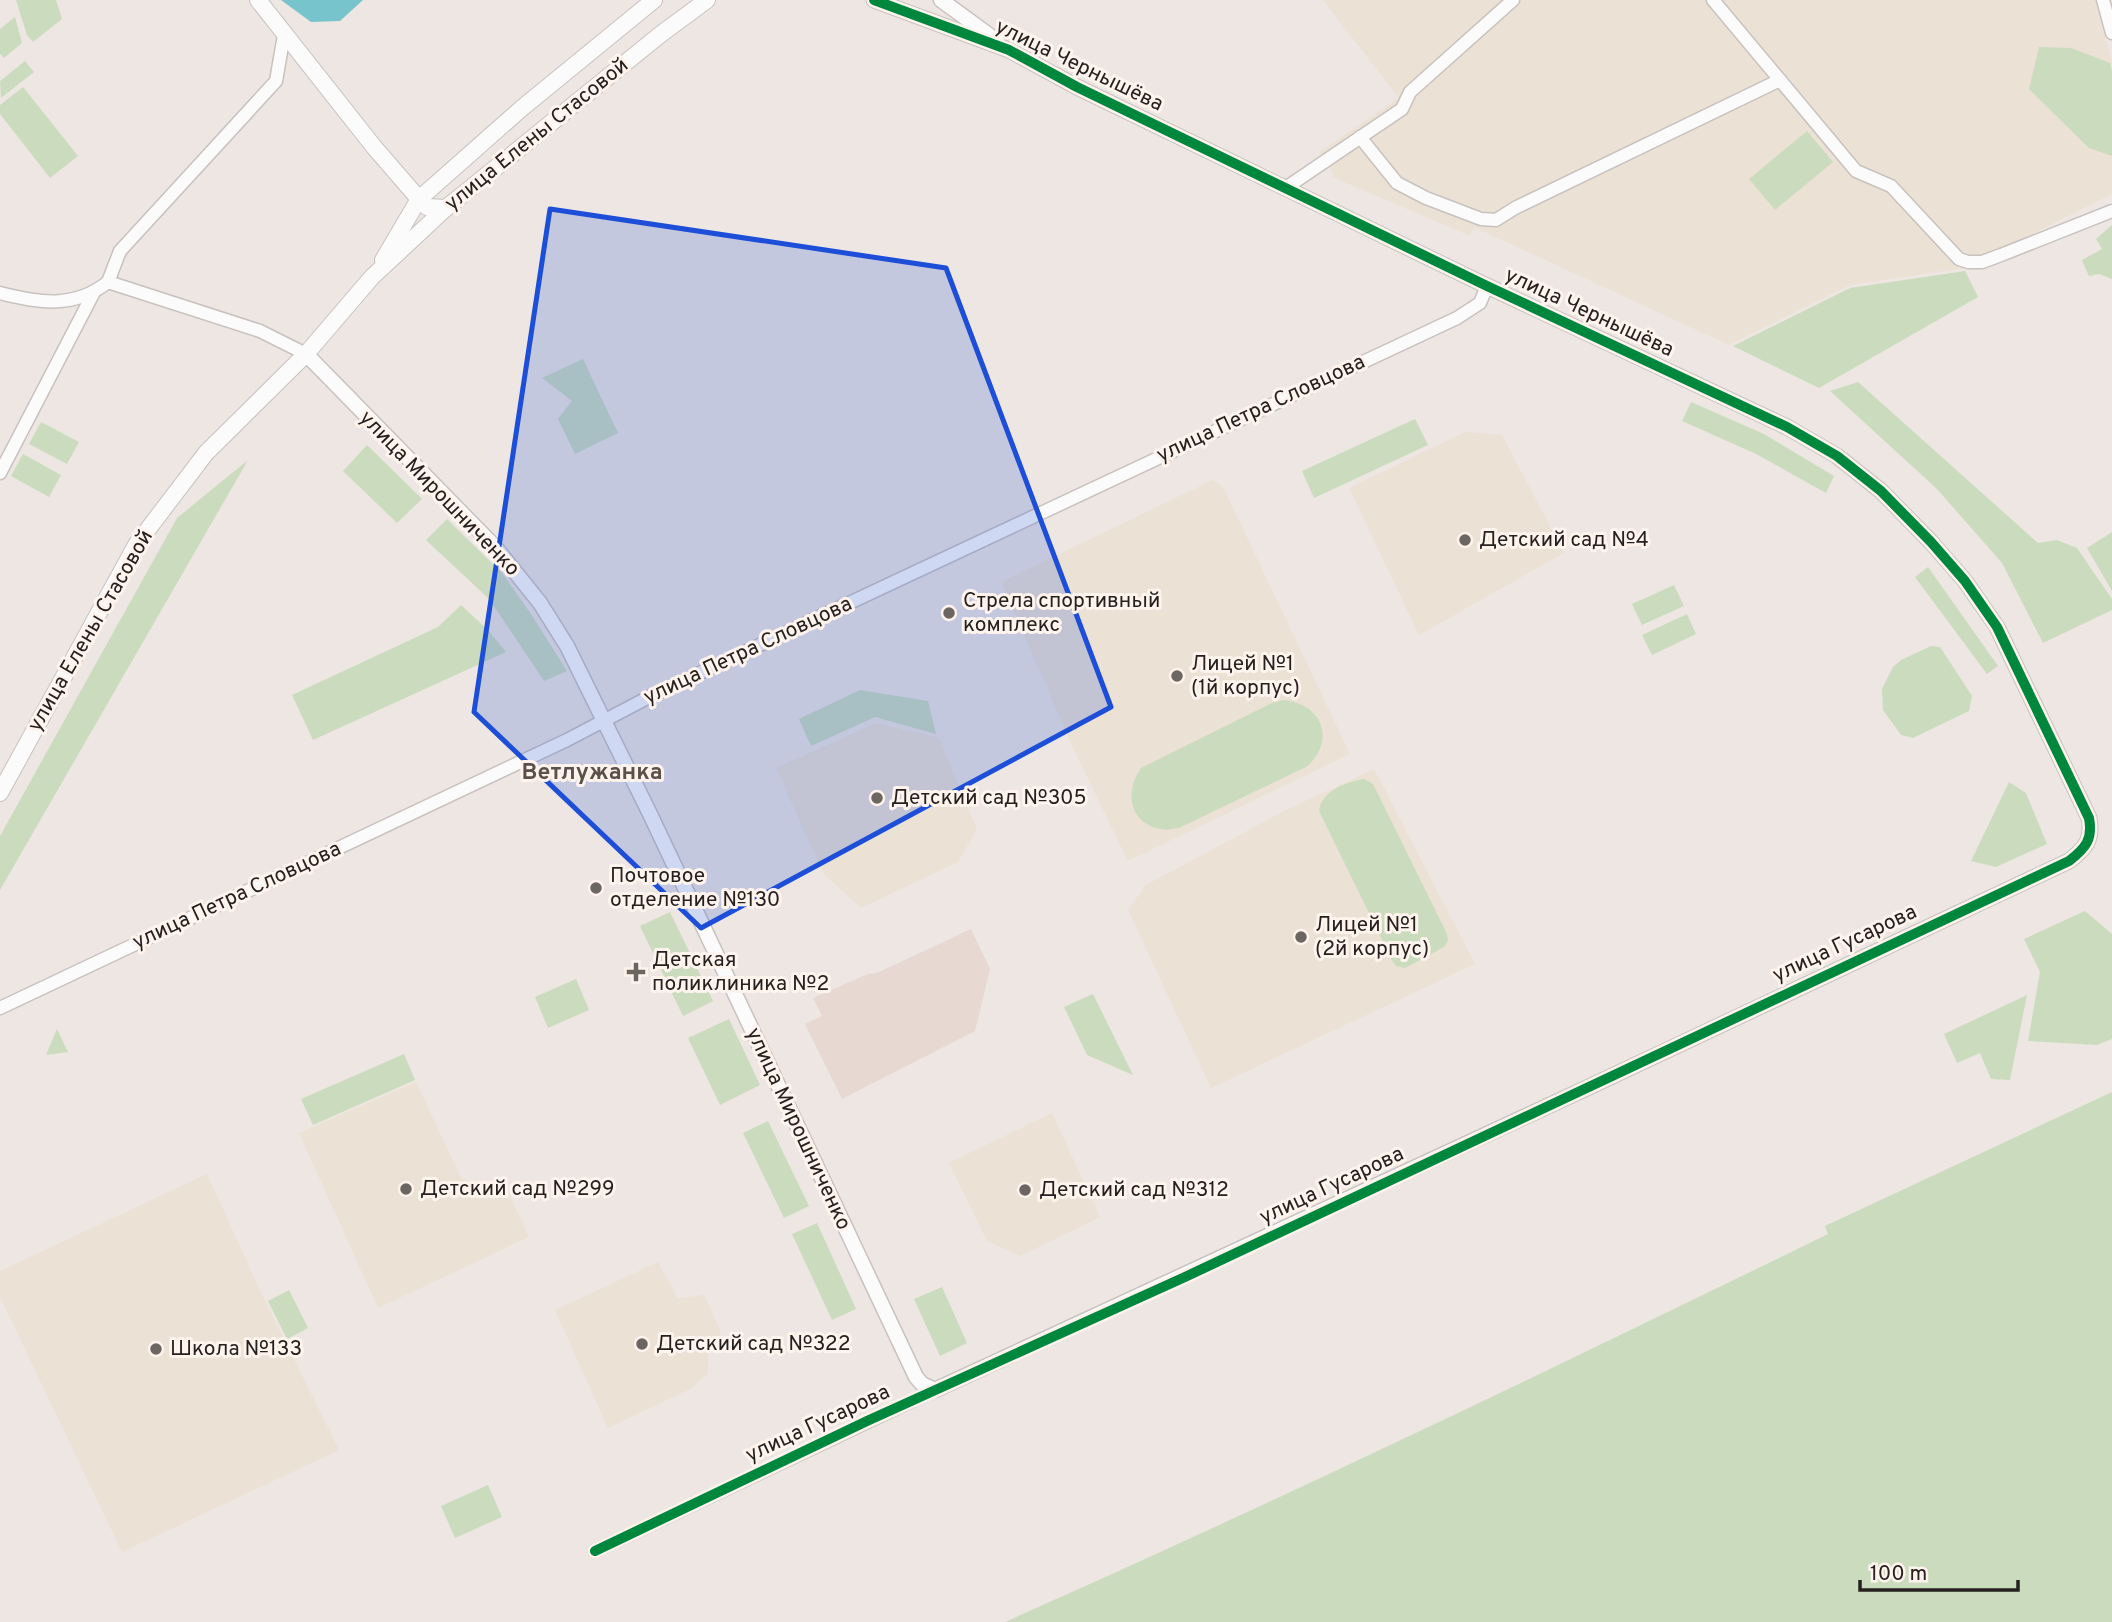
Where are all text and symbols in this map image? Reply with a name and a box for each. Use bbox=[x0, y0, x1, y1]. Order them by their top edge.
street label: улица Чернышёва bbox=[991, 14, 1167, 118]
street label: улица Елены Стасовой bbox=[440, 53, 634, 217]
street label: улица Чернышёва bbox=[1500, 262, 1678, 364]
street label: улица Петра Словцова bbox=[1152, 349, 1370, 469]
street label: улица Мирошниченко bbox=[353, 405, 525, 583]
street label: улица Елены Стасовой bbox=[22, 525, 160, 737]
place label: Детский сад №4 bbox=[1479, 527, 1649, 554]
marker: Детский сад №4 bbox=[1457, 532, 1473, 548]
place label: Стрела спортивный комплекс bbox=[963, 588, 1160, 639]
street label: улица Петра Словцова bbox=[639, 591, 857, 711]
marker: Стрела спортивный комплекс bbox=[941, 605, 957, 621]
place label: Лицей №1 (1й корпус) bbox=[1191, 651, 1300, 702]
marker: Лицей №1 (1й корпус) bbox=[1169, 668, 1185, 684]
district label: Ветлужанка bbox=[521, 759, 663, 788]
place label: Детский сад №305 bbox=[891, 785, 1087, 812]
marker: Детский сад №305 bbox=[869, 790, 885, 806]
street label: улица Петра Словцова bbox=[128, 836, 346, 956]
place label: Почтовое отделение №130 bbox=[610, 863, 780, 914]
marker: Почтовое отделение №130 bbox=[588, 880, 604, 896]
street label: улица Гусарова bbox=[1769, 899, 1921, 989]
place label: Лицей №1 (2й корпус) bbox=[1315, 912, 1429, 963]
marker: Лицей №1 (2й корпус) bbox=[1293, 929, 1309, 945]
place label: Детская поликлиника №2 bbox=[652, 947, 829, 998]
marker: Детская поликлиника №2 bbox=[626, 962, 646, 982]
street label: улица Мирошниченко bbox=[739, 1023, 857, 1235]
street label: улица Гусарова bbox=[1256, 1141, 1408, 1231]
place label: Детский сад №299 bbox=[420, 1176, 615, 1203]
place label: Детский сад №312 bbox=[1039, 1177, 1229, 1204]
marker: Детский сад №299 bbox=[398, 1181, 414, 1197]
marker: Детский сад №312 bbox=[1017, 1182, 1033, 1198]
place label: Детский сад №322 bbox=[656, 1331, 851, 1358]
place label: Школа №133 bbox=[170, 1336, 302, 1363]
marker: Детский сад №322 bbox=[634, 1336, 650, 1352]
marker: Школа №133 bbox=[148, 1341, 164, 1357]
street label: улица Гусарова bbox=[742, 1379, 894, 1469]
scale bar bbox=[1860, 1548, 2018, 1592]
text: 100 m bbox=[1870, 1561, 1927, 1588]

